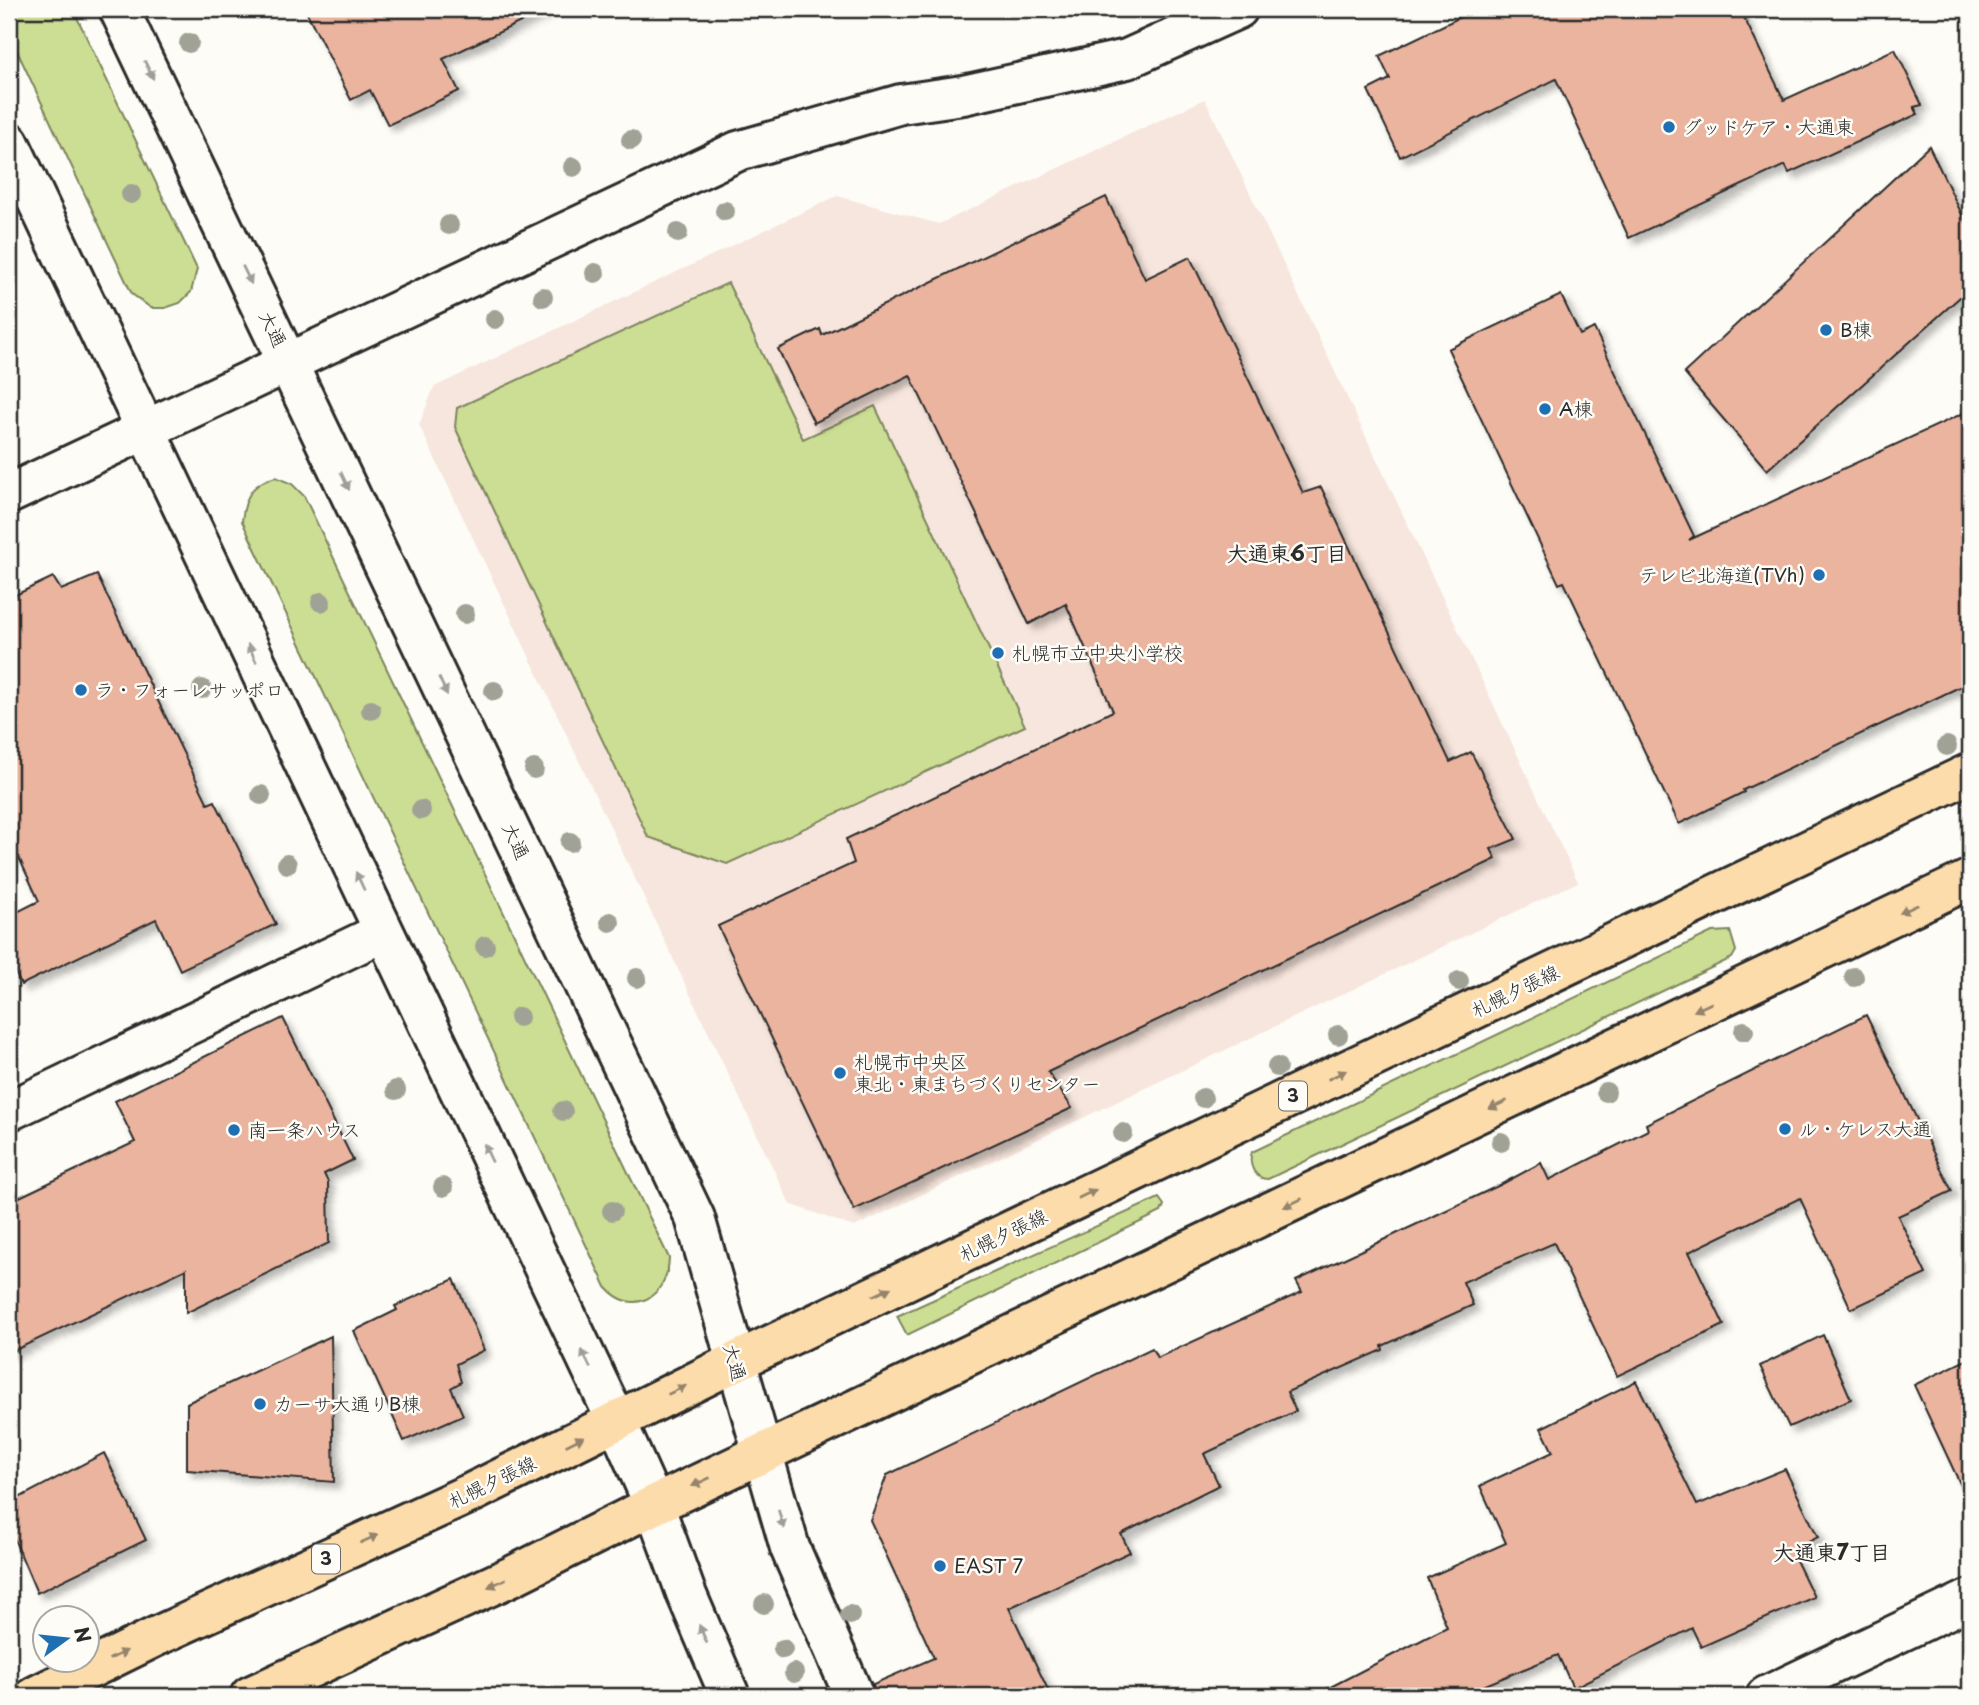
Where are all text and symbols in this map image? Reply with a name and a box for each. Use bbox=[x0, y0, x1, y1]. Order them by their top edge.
one-way arrow bbox=[143, 60, 154, 80]
place label: グッドケア・大通東 bbox=[1683, 112, 1854, 140]
marker: グッドケア・大通東 bbox=[1661, 119, 1677, 135]
one-way arrow bbox=[241, 265, 253, 285]
street label: 大通 bbox=[253, 305, 295, 352]
place label: B棟 bbox=[1840, 315, 1872, 343]
marker: B棟 bbox=[1818, 322, 1834, 338]
place label: A棟 bbox=[1559, 394, 1593, 422]
marker: A棟 bbox=[1537, 401, 1553, 417]
one-way arrow bbox=[339, 471, 351, 491]
district label: 大通東6丁目 bbox=[1227, 536, 1347, 568]
place label: テレビ北海道(TVh) bbox=[1639, 560, 1805, 588]
marker: テレビ北海道(TVh) bbox=[1811, 567, 1827, 583]
place label: 札幌市立中央小学校 bbox=[1012, 638, 1183, 666]
one-way arrow bbox=[246, 643, 257, 664]
marker: 札幌市立中央小学校 bbox=[990, 645, 1006, 661]
place label: ラ・フォーレサッポロ bbox=[95, 675, 284, 703]
one-way arrow bbox=[437, 676, 448, 696]
marker: ラ・フォーレサッポロ bbox=[73, 682, 89, 698]
street label: 大通 bbox=[496, 817, 538, 864]
one-way arrow bbox=[354, 871, 365, 891]
one-way arrow bbox=[1899, 903, 1919, 915]
street label: 札幌夕張線 bbox=[1466, 957, 1563, 1024]
one-way arrow bbox=[1693, 1001, 1713, 1012]
place label: 札幌市中央区 東北・東まちづくりセンター bbox=[854, 1047, 1100, 1097]
marker: 札幌市中央区 東北・東まちづくりセンター bbox=[832, 1065, 848, 1081]
one-way arrow bbox=[1327, 1070, 1347, 1081]
road number: 3 bbox=[1279, 1082, 1307, 1111]
one-way arrow bbox=[1488, 1099, 1508, 1110]
place label: ル・ケレス大通 bbox=[1799, 1114, 1932, 1142]
place label: 南一条ハウス bbox=[248, 1115, 361, 1143]
marker: ル・ケレス大通 bbox=[1777, 1121, 1793, 1137]
marker: 南一条ハウス bbox=[226, 1122, 242, 1138]
one-way arrow bbox=[483, 1143, 494, 1163]
one-way arrow bbox=[1077, 1189, 1098, 1200]
one-way arrow bbox=[1283, 1197, 1303, 1208]
street label: 札幌夕張線 bbox=[954, 1201, 1051, 1268]
one-way arrow bbox=[872, 1287, 892, 1298]
street label: 大通 bbox=[717, 1340, 755, 1384]
one-way arrow bbox=[580, 1349, 592, 1369]
one-way arrow bbox=[667, 1385, 687, 1396]
place label: カーサ大通りB棟 bbox=[274, 1389, 420, 1417]
marker: カーサ大通りB棟 bbox=[252, 1396, 268, 1412]
one-way arrow bbox=[565, 1435, 585, 1446]
street label: 札幌夕張線 bbox=[443, 1448, 540, 1515]
one-way arrow bbox=[691, 1477, 711, 1488]
one-way arrow bbox=[777, 1508, 787, 1529]
one-way arrow bbox=[359, 1533, 380, 1544]
district label: 大通東7丁目 bbox=[1773, 1535, 1891, 1567]
road number: 3 bbox=[312, 1544, 340, 1574]
place label: EAST 7 bbox=[954, 1551, 1024, 1579]
marker: EAST 7 bbox=[932, 1558, 948, 1574]
one-way arrow bbox=[486, 1578, 507, 1589]
north arrow bbox=[32, 1604, 102, 1674]
text: N bbox=[68, 1623, 99, 1645]
one-way arrow bbox=[697, 1623, 708, 1644]
one-way arrow bbox=[108, 1649, 128, 1660]

